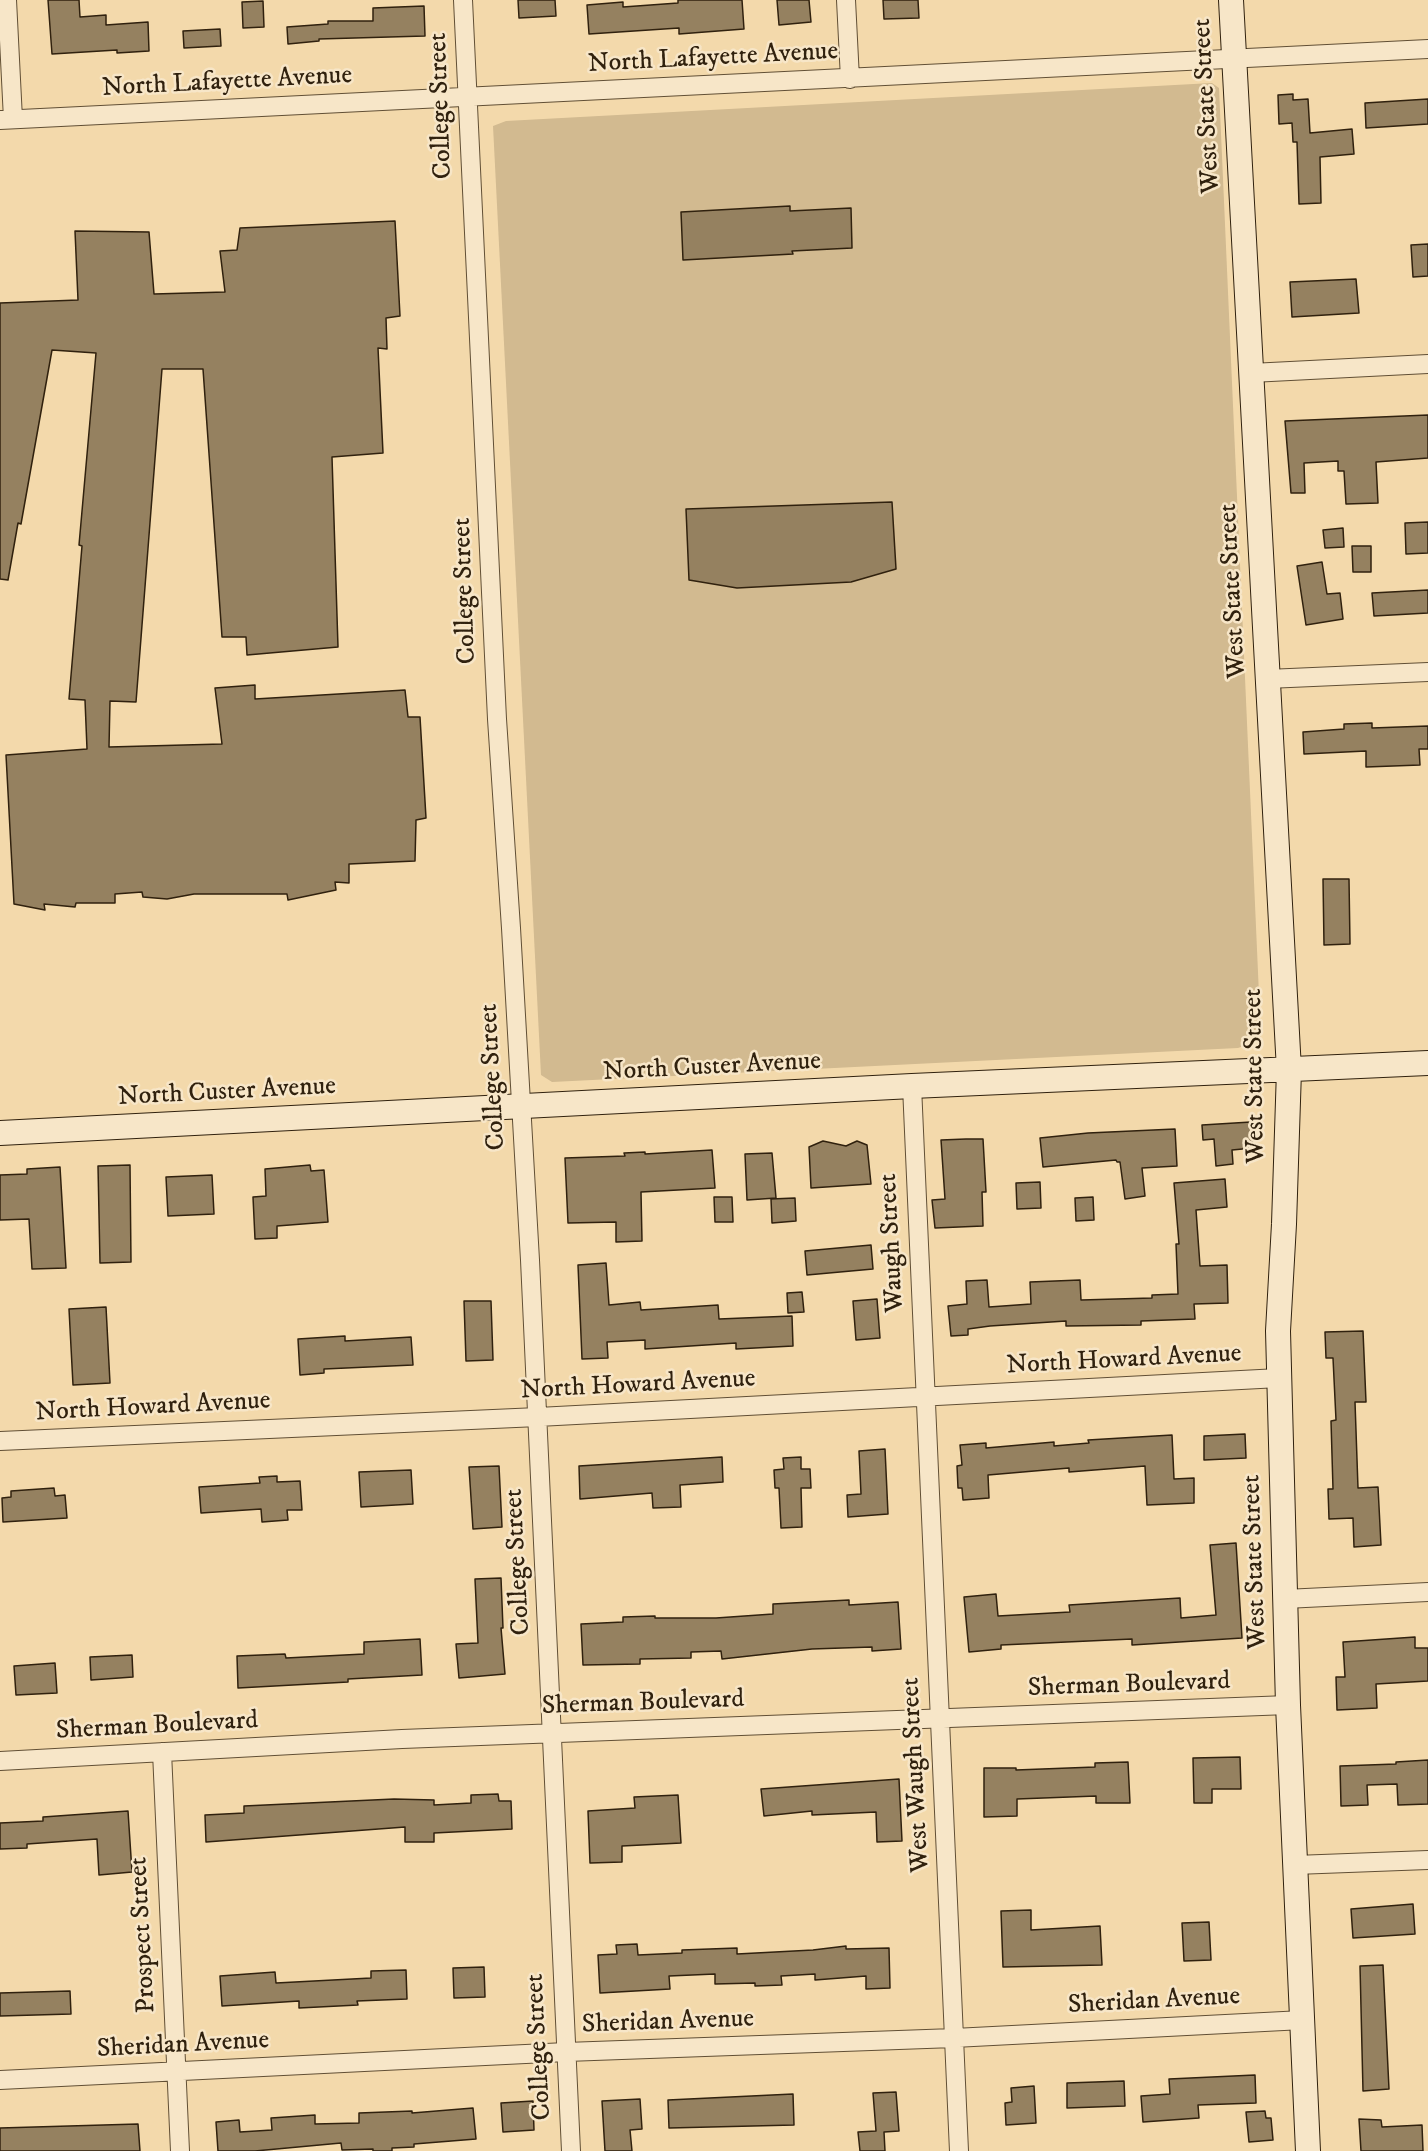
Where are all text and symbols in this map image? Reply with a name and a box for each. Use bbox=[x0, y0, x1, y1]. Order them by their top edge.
street label: West State Street bbox=[1188, 18, 1228, 194]
street label: College Street bbox=[424, 32, 460, 180]
street label: North Lafayette Avenue bbox=[587, 37, 839, 81]
street label: North Lafayette Avenue bbox=[101, 61, 353, 105]
street label: West State Street bbox=[1214, 503, 1254, 679]
street label: College Street bbox=[448, 517, 484, 665]
street label: West State Street bbox=[1239, 988, 1273, 1164]
street label: College Street bbox=[475, 1003, 513, 1151]
street label: North Custer Avenue bbox=[602, 1047, 822, 1089]
street label: North Custer Avenue bbox=[117, 1072, 337, 1114]
street label: Waugh Street bbox=[874, 1173, 912, 1313]
street label: North Howard Avenue bbox=[1006, 1339, 1242, 1383]
street label: North Howard Avenue bbox=[520, 1364, 756, 1408]
street label: North Howard Avenue bbox=[35, 1386, 271, 1430]
street label: West State Street bbox=[1237, 1474, 1275, 1650]
street label: College Street bbox=[500, 1488, 538, 1636]
street label: Sherman Boulevard bbox=[1027, 1667, 1231, 1705]
street label: West Waugh Street bbox=[896, 1677, 938, 1873]
street label: Sherman Boulevard bbox=[541, 1685, 745, 1723]
street label: Sherman Boulevard bbox=[55, 1706, 259, 1748]
street label: Prospect Street bbox=[124, 1856, 164, 2014]
street label: College Street bbox=[521, 1973, 559, 2121]
street label: Sheridan Avenue bbox=[1067, 1982, 1241, 2022]
street label: Sheridan Avenue bbox=[581, 2004, 755, 2042]
street label: Sheridan Avenue bbox=[96, 2026, 270, 2066]

